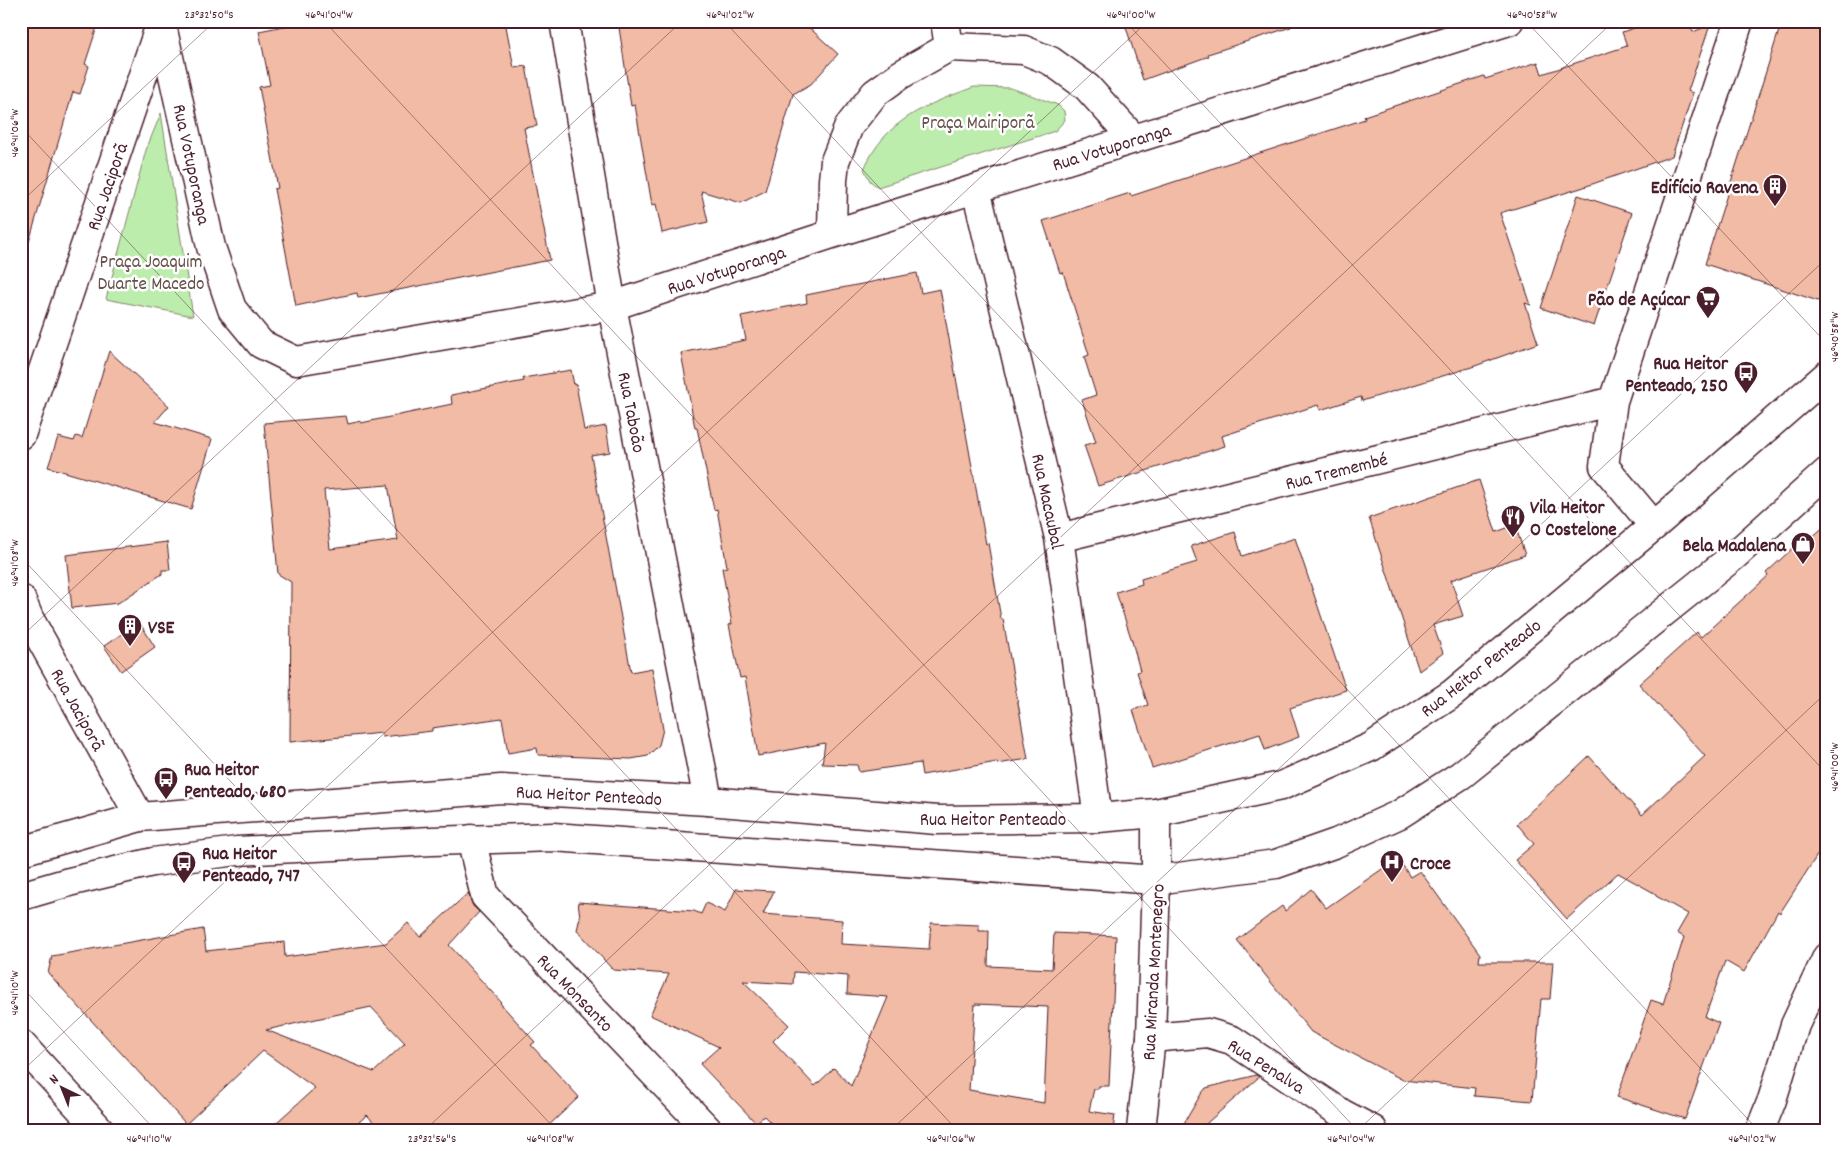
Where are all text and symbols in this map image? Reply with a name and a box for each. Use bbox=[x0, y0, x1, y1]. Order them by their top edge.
text: 23°32'50"S bbox=[184, 7, 234, 24]
text: 46°41'04"W bbox=[305, 7, 353, 24]
text: 46°41'02"W bbox=[706, 7, 754, 24]
text: 46°41'00"W bbox=[1107, 7, 1156, 24]
text: 46°40'58"W bbox=[1507, 7, 1557, 24]
street label: Rua Votuporanga bbox=[164, 102, 216, 229]
text: 46°41'06"W bbox=[7, 109, 24, 157]
park label: Praça Mairiporã bbox=[921, 111, 1035, 138]
street label: Rua Votuporanga bbox=[1049, 118, 1176, 180]
street label: Rua Jaciporã bbox=[82, 139, 137, 235]
building icon: Edifício Ravena bbox=[1762, 173, 1788, 207]
place label: Edifício Ravena bbox=[1651, 176, 1759, 203]
street label: Rua Votuporanga bbox=[665, 240, 791, 304]
park label: Praça Joaquim Duarte Macedo bbox=[97, 250, 205, 299]
supermarket icon: Pão de Açúcar bbox=[1695, 285, 1721, 319]
place label: Pão de Açúcar bbox=[1588, 288, 1691, 315]
text: 46°40'58"W bbox=[1827, 312, 1844, 362]
place label: Rua Heitor Penteado, 250 bbox=[1625, 352, 1729, 401]
bus stop icon: Rua Heitor Penteado, 250 bbox=[1733, 360, 1759, 394]
street label: Rua Taboão bbox=[609, 370, 651, 455]
street label: Rua Tremembé bbox=[1283, 448, 1391, 499]
street label: Rua Macaubal bbox=[1022, 451, 1069, 553]
place label: Vila Heitor O Costelone bbox=[1530, 496, 1617, 545]
restaurant icon: Vila Heitor O Costelone bbox=[1500, 504, 1526, 538]
shop icon: Bela Madalena bbox=[1790, 531, 1816, 565]
place label: Bela Madalena bbox=[1682, 534, 1787, 561]
text: 46°41'08"W bbox=[7, 539, 24, 587]
building icon: VSE bbox=[117, 613, 143, 647]
street label: Rua Heitor Penteado bbox=[1416, 614, 1548, 726]
place label: VSE bbox=[148, 616, 175, 643]
street label: Rua Jaciporã bbox=[42, 664, 110, 758]
text: 46°41'00"W bbox=[1827, 742, 1844, 791]
place label: Rua Heitor Penteado, 680 bbox=[184, 758, 287, 807]
bus stop icon: Rua Heitor Penteado, 680 bbox=[153, 766, 179, 800]
street label: Rua Heitor Penteado bbox=[515, 780, 663, 815]
street label: Rua Heitor Penteado bbox=[920, 808, 1066, 835]
place label: Rua Heitor Penteado, 747 bbox=[202, 842, 300, 891]
hospital icon: Croce bbox=[1379, 849, 1405, 883]
bus stop icon: Rua Heitor Penteado, 747 bbox=[171, 850, 197, 884]
place label: Croce bbox=[1410, 852, 1451, 879]
street label: Rua Miranda Montenegro bbox=[1137, 883, 1174, 1061]
street label: Rua Monsanto bbox=[529, 949, 618, 1040]
text: 46°41'10"W bbox=[7, 970, 24, 1016]
street label: Rua Penalva bbox=[1221, 1034, 1310, 1103]
north arrow bbox=[38, 1064, 88, 1114]
text: N bbox=[45, 1070, 64, 1090]
text: 46°41'10"W bbox=[126, 1131, 172, 1148]
text: 23°32'56"S bbox=[408, 1131, 456, 1148]
text: 46°41'08"W bbox=[526, 1131, 574, 1148]
text: 46°41'06"W bbox=[927, 1131, 975, 1148]
text: 46°41'04"W bbox=[1327, 1131, 1375, 1148]
text: 46°41'02"W bbox=[1728, 1131, 1776, 1148]

